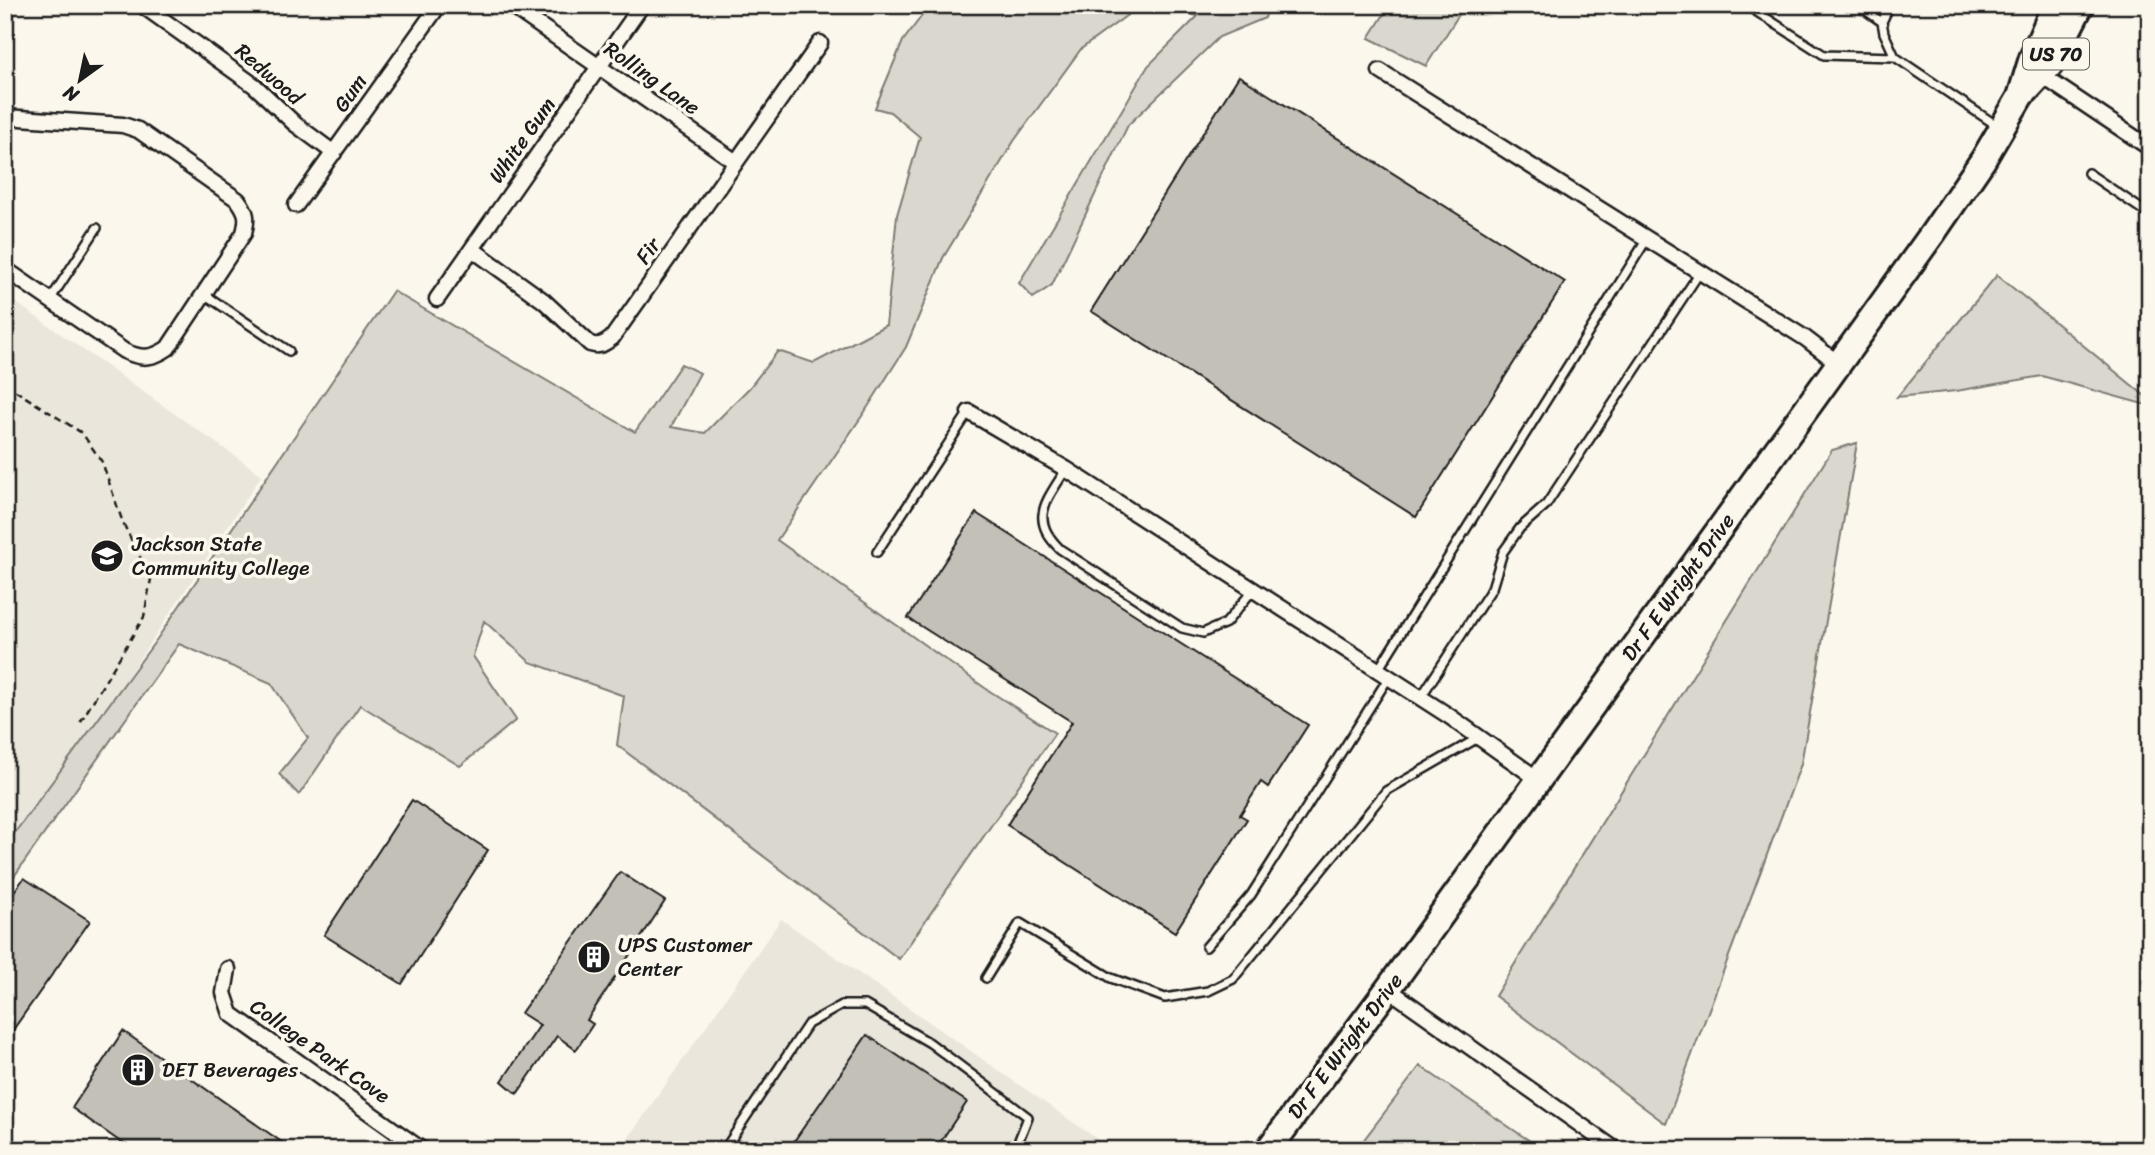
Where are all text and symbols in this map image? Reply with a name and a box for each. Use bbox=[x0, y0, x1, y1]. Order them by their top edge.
street label: Rolling Lane bbox=[596, 31, 709, 126]
street label: Redwood bbox=[226, 33, 314, 116]
road number: US 70 bbox=[2023, 38, 2089, 70]
north arrow bbox=[46, 46, 116, 116]
street label: Gum bbox=[323, 66, 377, 120]
text: N bbox=[56, 76, 86, 112]
street label: White Gum bbox=[478, 89, 566, 191]
street label: Fir bbox=[625, 228, 672, 272]
street label: Dr F E Wright Drive bbox=[1611, 505, 1745, 669]
place label: Jackson State Community College bbox=[131, 525, 309, 587]
school or university icon: Jackson State Community College bbox=[88, 537, 126, 575]
place label: UPS Customer Center bbox=[618, 926, 753, 988]
building icon: UPS Customer Center bbox=[575, 938, 613, 976]
street label: Dr F E Wright Drive bbox=[1277, 964, 1413, 1128]
street label: College Park Cove bbox=[242, 988, 398, 1114]
building icon: DET Beverages bbox=[119, 1051, 157, 1089]
place label: DET Beverages bbox=[162, 1051, 298, 1089]

